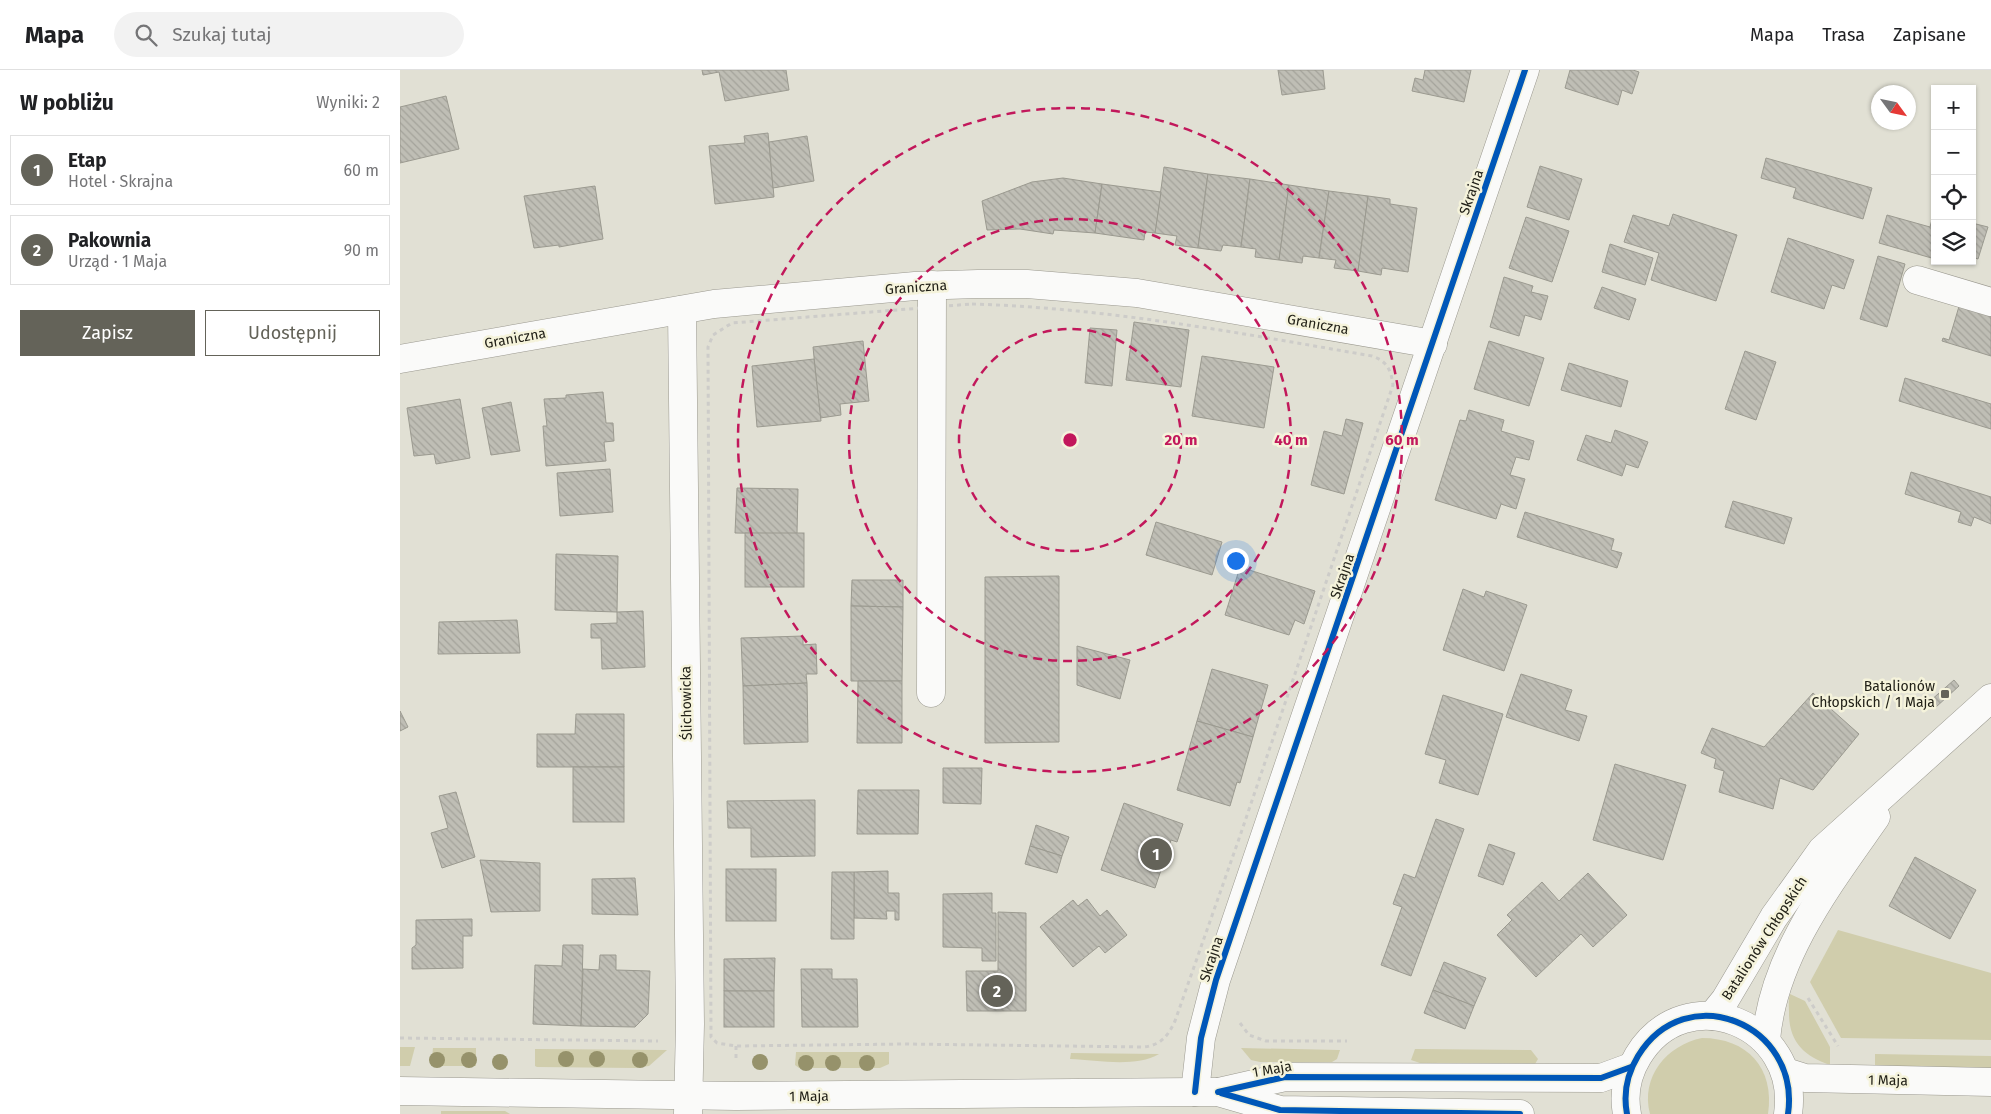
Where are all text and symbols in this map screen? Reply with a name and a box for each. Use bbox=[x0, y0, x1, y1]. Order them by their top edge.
search box bbox=[114, 12, 464, 57]
text: Mapa bbox=[25, 21, 84, 49]
icon: search bbox=[132, 21, 160, 49]
text: Szukaj tutaj bbox=[172, 23, 272, 46]
text: Mapa bbox=[1750, 24, 1794, 46]
text: Trasa bbox=[1822, 24, 1865, 46]
text: Zapisane bbox=[1893, 24, 1966, 46]
north arrow bbox=[1871, 85, 1916, 130]
map controls bbox=[1931, 85, 1976, 265]
button: + bbox=[1931, 85, 1976, 130]
text: W pobliżu bbox=[20, 90, 114, 116]
text: Wyniki: 2 bbox=[316, 93, 380, 112]
button: − bbox=[1931, 130, 1976, 175]
text: Etap bbox=[68, 149, 107, 172]
text: 1 bbox=[33, 161, 41, 180]
text: 60 m bbox=[344, 161, 379, 180]
street label: Skrajna bbox=[1456, 167, 1487, 217]
text: Hotel · Skrajna bbox=[68, 172, 173, 191]
button: locate bbox=[1931, 175, 1976, 220]
button: layers bbox=[1931, 220, 1976, 265]
text: Pakownia bbox=[68, 229, 151, 252]
text: 2 bbox=[33, 241, 41, 260]
text: 90 m bbox=[344, 241, 379, 260]
text: Urząd · 1 Maja bbox=[68, 252, 167, 271]
street label: Graniczna bbox=[884, 277, 948, 298]
button: Zapisz bbox=[20, 310, 195, 356]
button: Udostępnij bbox=[205, 310, 380, 356]
street label: Graniczna bbox=[1286, 311, 1350, 338]
street label: Graniczna bbox=[483, 325, 547, 352]
centre of rings bbox=[1061, 431, 1079, 449]
text: 20 m bbox=[1165, 431, 1197, 449]
text: 40 m bbox=[1274, 431, 1308, 449]
text: 60 m bbox=[1385, 431, 1419, 449]
your location bbox=[1223, 548, 1249, 574]
street label: Skrajna bbox=[1327, 551, 1358, 601]
street label: Ślichowicka bbox=[676, 666, 696, 740]
place label: Batalionów Chłopskich / 1 Maja bbox=[1811, 678, 1935, 711]
marker: Batalionów Chłopskich / 1 Maja bbox=[1939, 688, 1951, 700]
pin: 1 bbox=[1140, 835, 1172, 873]
street label: Batalionów Chłopskich bbox=[1718, 873, 1811, 1003]
street label: Skrajna bbox=[1196, 934, 1227, 984]
pin: 2 bbox=[981, 972, 1013, 1010]
street label: 1 Maja bbox=[1251, 1058, 1293, 1081]
street label: 1 Maja bbox=[1868, 1072, 1908, 1089]
street label: 1 Maja bbox=[789, 1088, 829, 1105]

